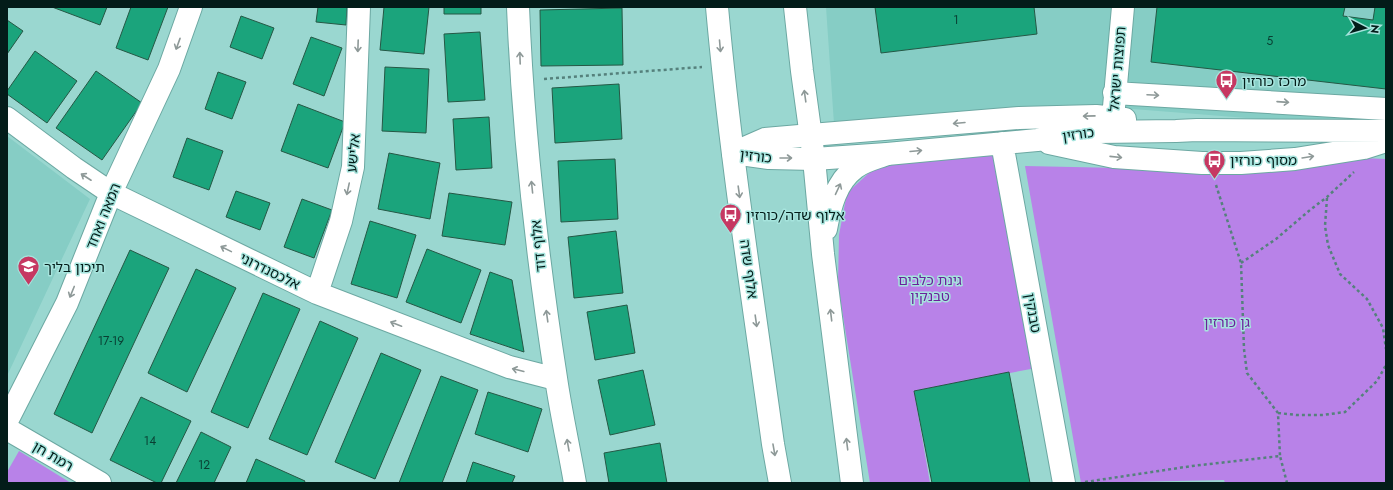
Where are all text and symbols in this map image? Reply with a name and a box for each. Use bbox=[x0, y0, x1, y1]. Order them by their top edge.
north arrow bbox=[1345, 8, 1385, 48]
house number: 1 bbox=[953, 11, 959, 29]
text: N bbox=[1367, 24, 1383, 34]
street label: תפוצות ישראל bbox=[1103, 26, 1131, 112]
house number: 5 bbox=[1267, 32, 1274, 50]
one-way arrow bbox=[174, 37, 181, 50]
one-way arrow bbox=[354, 39, 361, 52]
one-way arrow bbox=[717, 39, 724, 52]
one-way arrow bbox=[517, 52, 524, 65]
bus stop icon: מרכז כורזין bbox=[1213, 68, 1239, 101]
place label: מרכז כורזין bbox=[1242, 71, 1306, 91]
one-way arrow bbox=[801, 90, 809, 103]
one-way arrow bbox=[1146, 91, 1159, 99]
one-way arrow bbox=[1276, 99, 1289, 106]
one-way arrow bbox=[1083, 113, 1096, 120]
one-way arrow bbox=[953, 119, 966, 126]
street label: כורזין bbox=[1061, 122, 1095, 146]
street label: אלישע bbox=[341, 133, 365, 173]
street label: כורזין bbox=[739, 144, 773, 168]
one-way arrow bbox=[909, 147, 922, 155]
bus stop icon: מסוף כורזין bbox=[1202, 147, 1228, 180]
place label: מסוף כורזין bbox=[1230, 150, 1297, 170]
one-way arrow bbox=[1109, 153, 1122, 161]
one-way arrow bbox=[1301, 153, 1314, 161]
one-way arrow bbox=[779, 154, 792, 162]
one-way arrow bbox=[80, 172, 92, 180]
street label: המאה ואחד bbox=[81, 180, 125, 252]
one-way arrow bbox=[528, 181, 536, 194]
one-way arrow bbox=[344, 183, 352, 196]
one-way arrow bbox=[835, 184, 842, 196]
one-way arrow bbox=[735, 185, 743, 198]
bus stop icon: אלוף שדה/כורזין bbox=[717, 202, 743, 235]
place label: אלוף שדה/כורזין bbox=[746, 205, 845, 225]
street label: אלוף דוד bbox=[525, 219, 551, 273]
street label: אלוף שדה bbox=[735, 238, 763, 300]
one-way arrow bbox=[221, 245, 233, 252]
street label: אלכסנדרוני bbox=[236, 248, 304, 294]
school or university icon: תיכון בליך bbox=[15, 254, 41, 287]
place label: תיכון בליך bbox=[44, 257, 105, 277]
park label: גינת כלבים טבנקין bbox=[898, 270, 962, 306]
one-way arrow bbox=[67, 285, 75, 297]
street label: טבנקין bbox=[1020, 292, 1046, 334]
one-way arrow bbox=[827, 309, 835, 322]
one-way arrow bbox=[543, 310, 551, 323]
park label: גן כורזין bbox=[1204, 312, 1250, 332]
one-way arrow bbox=[752, 314, 760, 327]
one-way arrow bbox=[391, 319, 403, 327]
house number: 17-19 bbox=[98, 332, 124, 350]
one-way arrow bbox=[512, 365, 525, 373]
house number: 14 bbox=[144, 432, 156, 450]
street label: רמת חן bbox=[29, 436, 77, 476]
one-way arrow bbox=[843, 438, 851, 451]
one-way arrow bbox=[564, 439, 572, 452]
one-way arrow bbox=[770, 443, 778, 456]
house number: 12 bbox=[198, 456, 210, 474]

